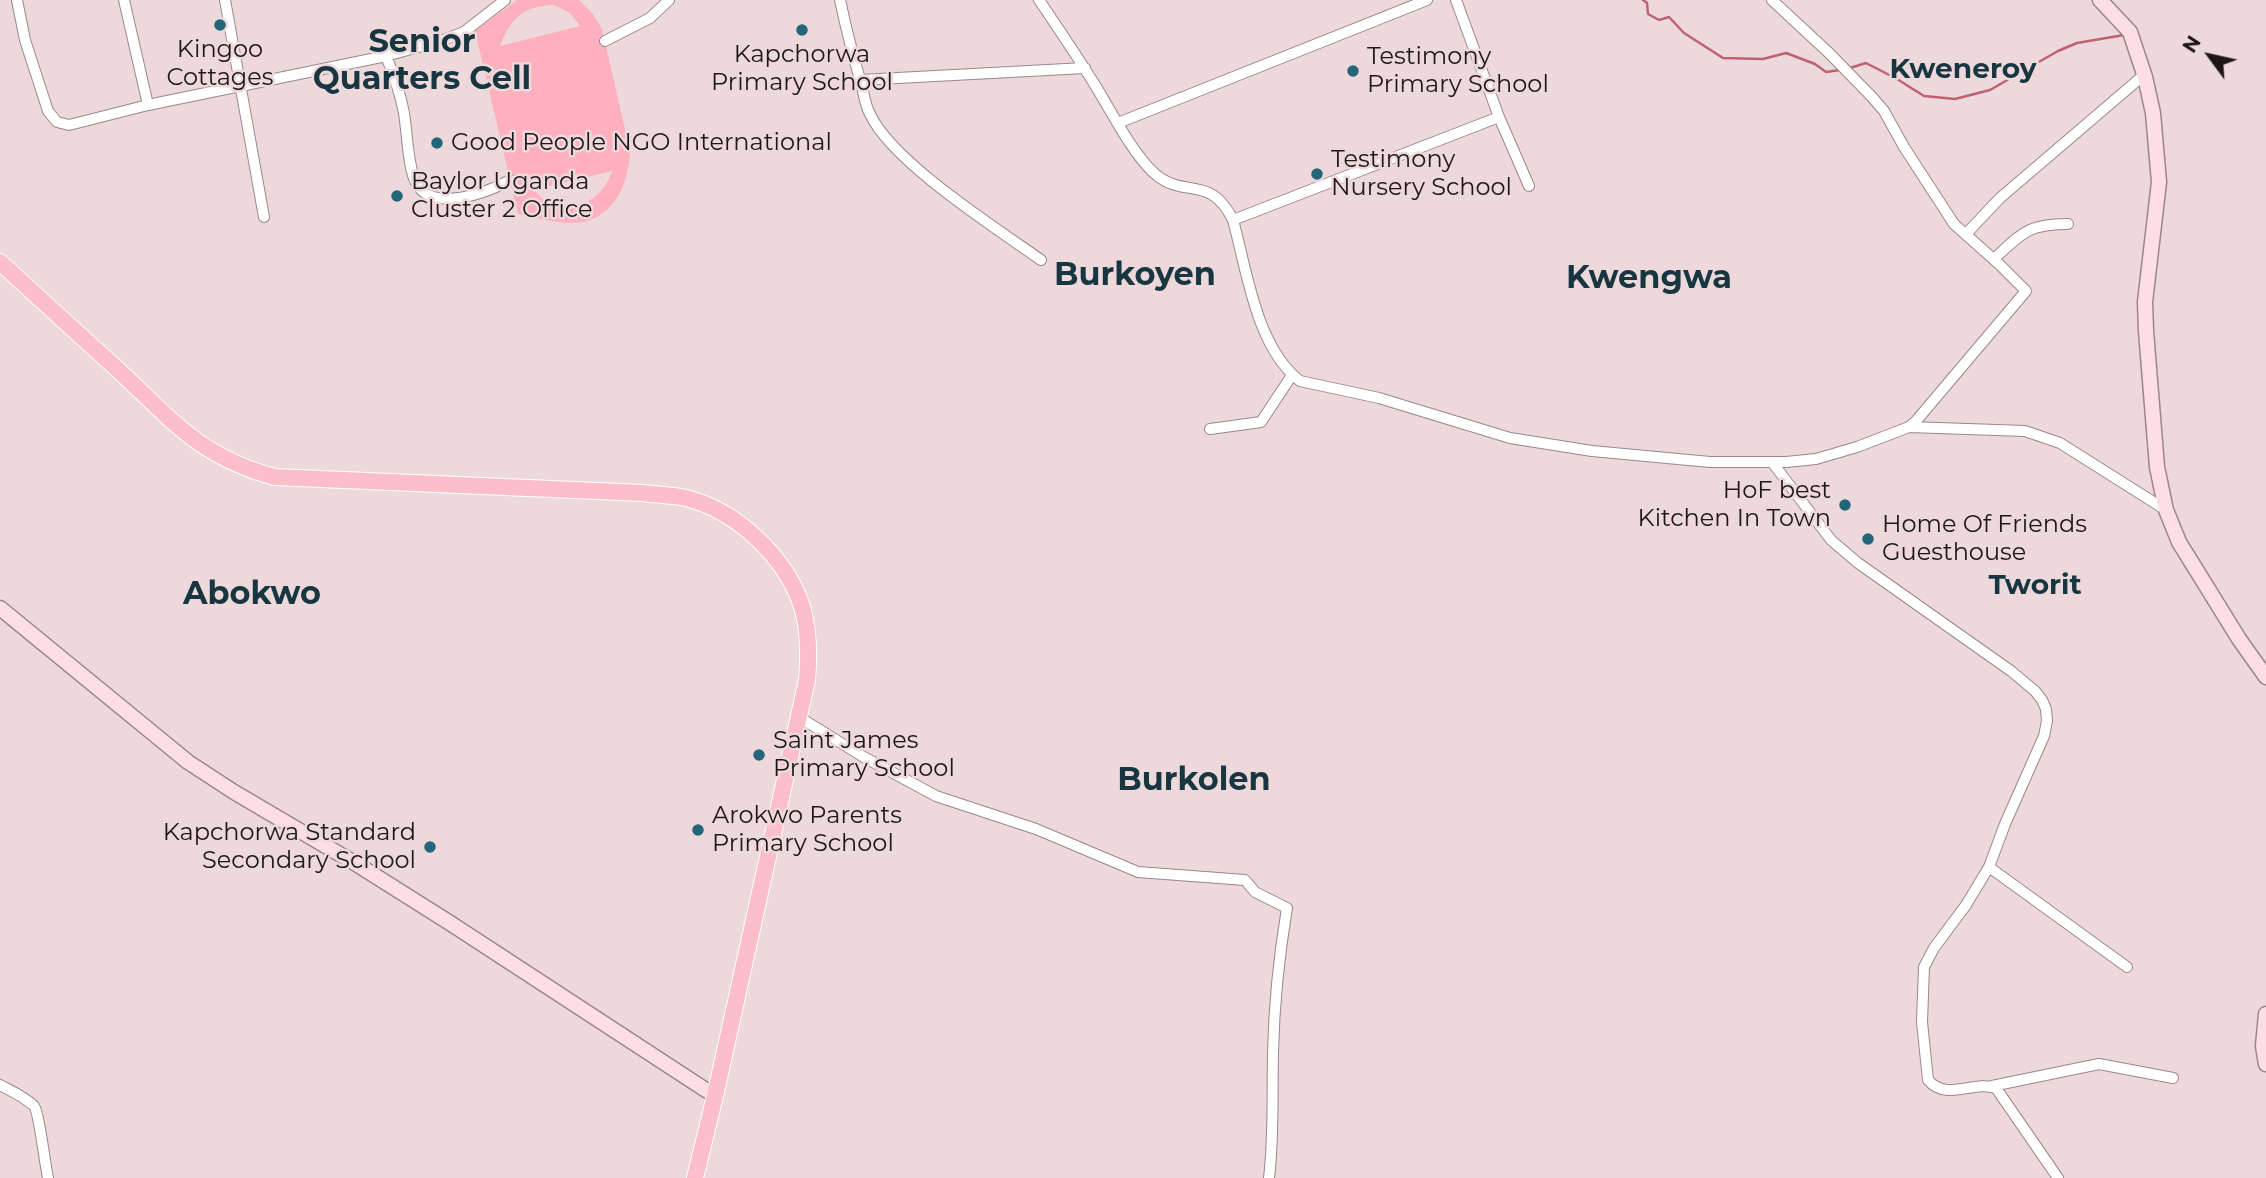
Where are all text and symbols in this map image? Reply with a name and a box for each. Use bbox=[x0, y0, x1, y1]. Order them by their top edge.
marker: Kingoo Cottages bbox=[212, 17, 228, 33]
north arrow bbox=[2175, 21, 2245, 91]
marker: Kapchorwa Primary School bbox=[794, 22, 810, 38]
district label: Senior Quarters Cell bbox=[313, 24, 531, 99]
text: N bbox=[2178, 32, 2206, 57]
place label: Kingoo Cottages bbox=[166, 36, 274, 92]
place label: Kapchorwa Primary School bbox=[711, 41, 893, 97]
place label: Testimony Primary School bbox=[1367, 43, 1549, 99]
district label: Kweneroy bbox=[1890, 53, 2036, 87]
marker: Testimony Primary School bbox=[1345, 63, 1361, 79]
place label: Good People NGO International bbox=[451, 129, 832, 157]
marker: Good People NGO International bbox=[429, 135, 445, 151]
place label: Testimony Nursery School bbox=[1331, 146, 1512, 202]
marker: Testimony Nursery School bbox=[1309, 166, 1325, 182]
place label: Baylor Uganda Cluster 2 Office bbox=[411, 168, 593, 224]
marker: Baylor Uganda Cluster 2 Office bbox=[389, 188, 405, 204]
district label: Burkoyen bbox=[1054, 257, 1216, 295]
district label: Kwengwa bbox=[1566, 260, 1732, 298]
place label: HoF best Kitchen In Town bbox=[1638, 477, 1831, 533]
marker: HoF best Kitchen In Town bbox=[1837, 497, 1853, 513]
place label: Home Of Friends Guesthouse bbox=[1882, 511, 2087, 567]
marker: Home Of Friends Guesthouse bbox=[1860, 531, 1876, 547]
district label: Tworit bbox=[1988, 569, 2082, 603]
district label: Abokwo bbox=[183, 576, 321, 614]
place label: Saint James Primary School bbox=[773, 727, 955, 783]
marker: Saint James Primary School bbox=[751, 747, 767, 763]
district label: Burkolen bbox=[1117, 762, 1271, 800]
place label: Arokwo Parents Primary School bbox=[712, 802, 902, 858]
place label: Kapchorwa Standard Secondary School bbox=[163, 819, 416, 875]
marker: Arokwo Parents Primary School bbox=[690, 822, 706, 838]
marker: Kapchorwa Standard Secondary School bbox=[422, 839, 438, 855]

